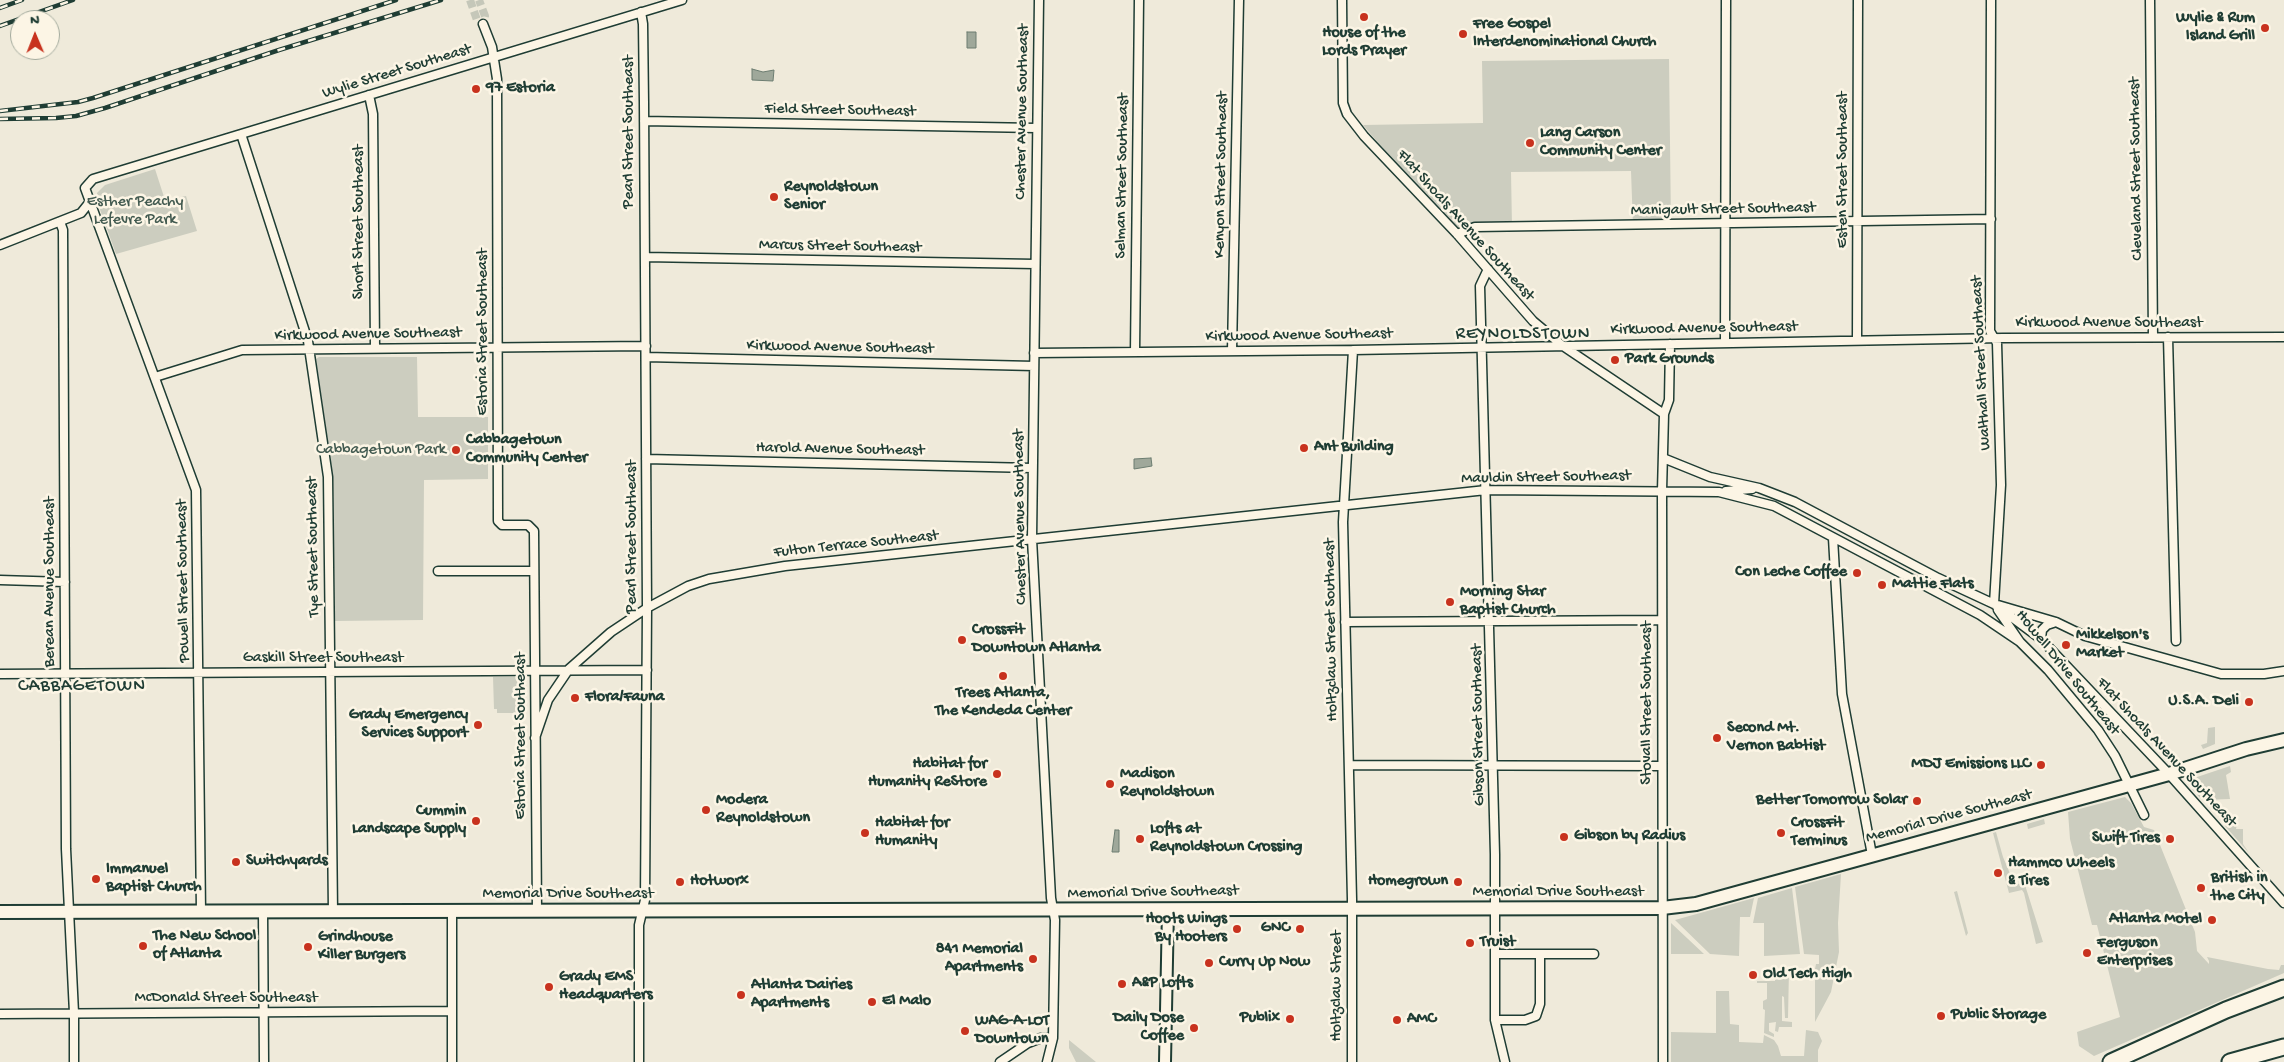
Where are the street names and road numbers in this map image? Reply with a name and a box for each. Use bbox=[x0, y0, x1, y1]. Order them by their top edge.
street label: Chester Avenue Southeast bbox=[1012, 24, 1034, 200]
street label: Wylie Street Southeast bbox=[320, 40, 474, 104]
street label: Pearl Street Southeast bbox=[620, 55, 640, 209]
street label: Cleveland Street Southeast bbox=[2126, 77, 2148, 261]
street label: Kenyon Street Southeast bbox=[1211, 92, 1233, 258]
street label: Esten Street Southeast bbox=[1834, 92, 1854, 248]
street label: Selman Street Southeast bbox=[1112, 93, 1134, 259]
street label: Field Street Southeast bbox=[764, 100, 916, 122]
street label: Short Street Southeast bbox=[350, 145, 370, 299]
street label: Flat Shoals Avenue Southeast bbox=[1392, 146, 1538, 306]
street label: Manigault Street Southeast bbox=[1630, 199, 1816, 221]
street label: Marcus Street Southeast bbox=[759, 236, 921, 258]
street label: Estoria Street Southeast bbox=[474, 249, 494, 415]
street label: Walthall Street Southeast bbox=[1968, 275, 1996, 451]
street label: Kirkwood Avenue Southeast bbox=[2015, 314, 2203, 334]
street label: Kirkwood Avenue Southeast bbox=[1610, 318, 1798, 340]
street label: Kirkwood Avenue Southeast bbox=[274, 324, 462, 346]
street label: Kirkwood Avenue Southeast bbox=[1205, 325, 1393, 347]
street label: Kirkwood Avenue Southeast bbox=[746, 337, 934, 359]
street label: Chester Avenue Southeast bbox=[1010, 429, 1032, 605]
street label: Harold Avenue Southeast bbox=[756, 439, 924, 461]
street label: Pearl Street Southeast bbox=[623, 460, 643, 614]
street label: Mauldin Street Southeast bbox=[1461, 467, 1631, 489]
street label: Tye Street Southeast bbox=[303, 477, 325, 617]
street label: Berean Avenue Southeast bbox=[41, 497, 61, 667]
street label: Powell Street Southeast bbox=[173, 499, 195, 663]
street label: Fulton Terrace Southeast bbox=[773, 527, 939, 563]
street label: Holtzclaw Street Southeast bbox=[1321, 538, 1343, 722]
street label: Howell Drive Southeast bbox=[2011, 607, 2123, 739]
street label: Stovall Street Southeast bbox=[1638, 621, 1658, 785]
street label: Gibson Street Southeast bbox=[1468, 644, 1490, 806]
street label: Gaskill Street Southeast bbox=[243, 649, 403, 669]
street label: Estoria Street Southeast bbox=[512, 653, 532, 819]
street label: Flat Shoals Avenue Southeast bbox=[2092, 674, 2240, 832]
street label: Memorial Drive Southeast bbox=[1864, 786, 2034, 848]
street label: Memorial Drive Southeast bbox=[1067, 882, 1239, 904]
street label: Memorial Drive Southeast bbox=[1473, 883, 1643, 903]
street label: Memorial Drive Southeast bbox=[483, 885, 653, 905]
street label: Holtzclaw Street bbox=[1328, 930, 1348, 1042]
street label: McDonald Street Southeast bbox=[135, 989, 317, 1009]

